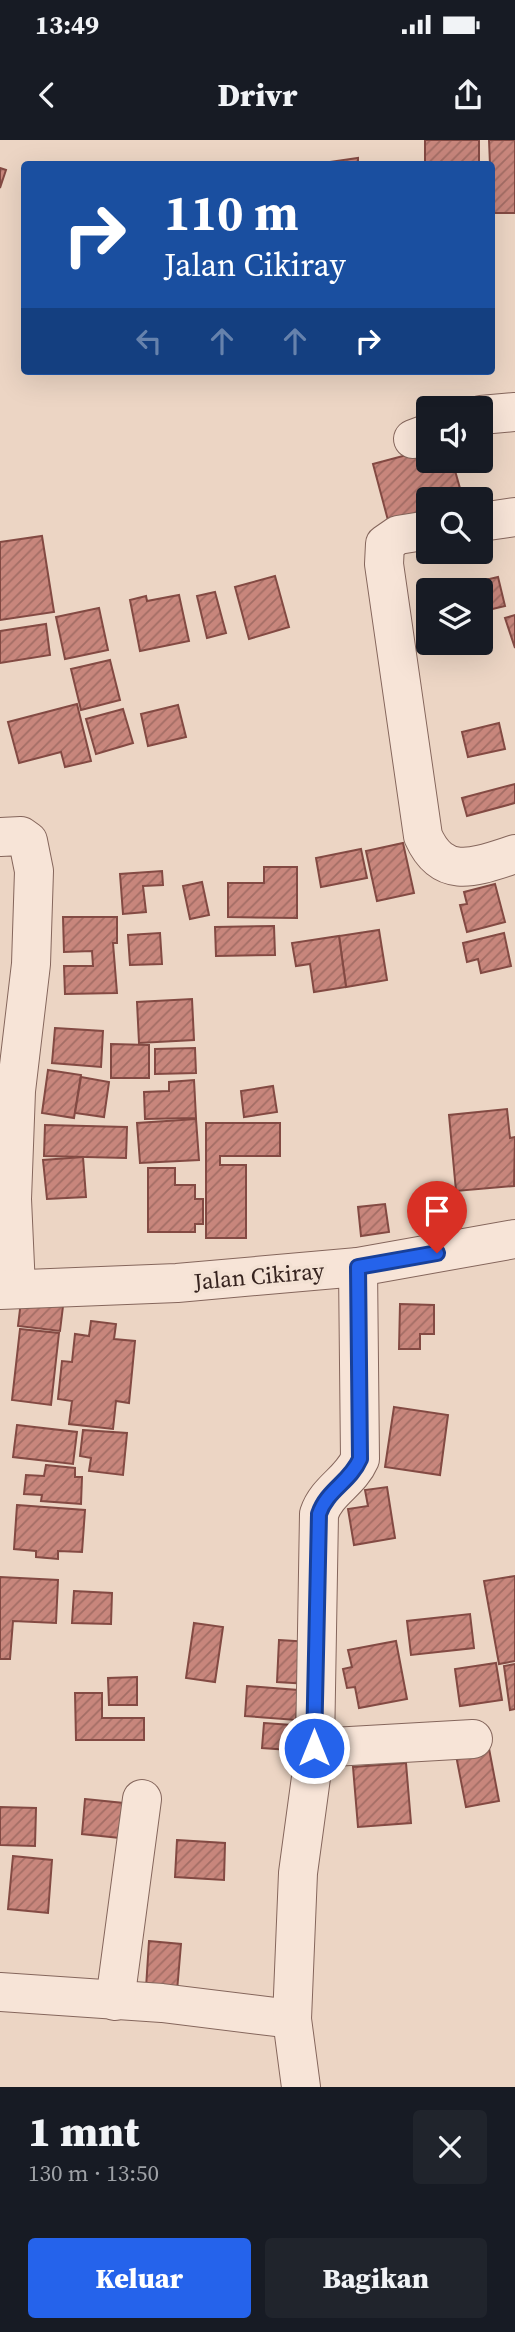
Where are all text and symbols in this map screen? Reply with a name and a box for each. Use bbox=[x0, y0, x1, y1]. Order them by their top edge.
text: 13:49 bbox=[35, 7, 99, 43]
text: Drivr bbox=[218, 73, 297, 117]
icon: back bbox=[28, 76, 66, 114]
icon: share bbox=[449, 76, 487, 114]
text: 110 m bbox=[164, 179, 299, 246]
icon: right bbox=[49, 189, 140, 280]
text: Jalan Cikiray bbox=[164, 243, 346, 287]
icon: left bbox=[130, 322, 168, 360]
icon: ahead bbox=[203, 322, 241, 360]
icon: ahead bbox=[276, 322, 314, 360]
icon: right bbox=[349, 322, 387, 360]
map controls bbox=[416, 396, 493, 655]
button: sound bbox=[416, 396, 493, 473]
button: search bbox=[416, 487, 493, 564]
button: layers bbox=[416, 578, 493, 655]
pin bbox=[407, 1181, 467, 1253]
icon: arrive bbox=[418, 1192, 456, 1230]
street label: Jalan Cikiray bbox=[191, 1254, 326, 1298]
position arrow bbox=[277, 1711, 351, 1785]
text: 1 mnt bbox=[28, 2102, 139, 2160]
button: close bbox=[413, 2110, 487, 2184]
text: 130 m · 13:50 bbox=[28, 2157, 159, 2189]
button: Keluar bbox=[28, 2238, 251, 2318]
button: Bagikan bbox=[265, 2238, 487, 2318]

